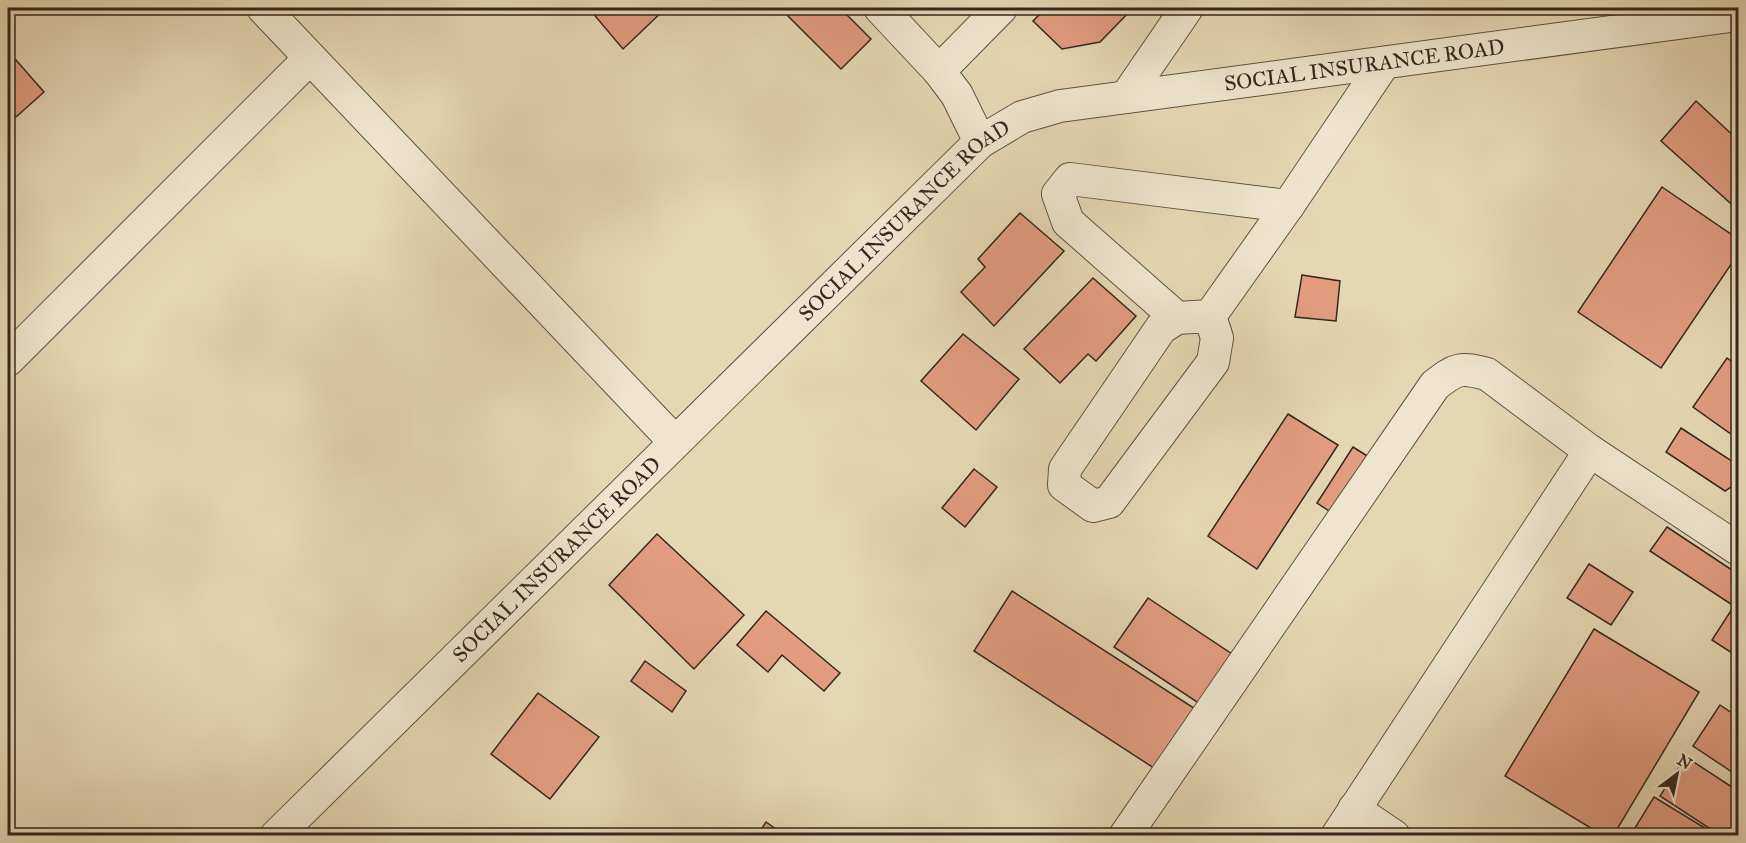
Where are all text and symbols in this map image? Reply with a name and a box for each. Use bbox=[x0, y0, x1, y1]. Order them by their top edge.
street label: SOCIAL INSURANCE ROAD bbox=[1223, 33, 1506, 97]
street label: SOCIAL INSURANCE ROAD bbox=[793, 114, 1015, 327]
street label: SOCIAL INSURANCE ROAD bbox=[447, 451, 666, 668]
north arrow bbox=[1647, 744, 1707, 804]
text: N bbox=[1674, 750, 1696, 774]

